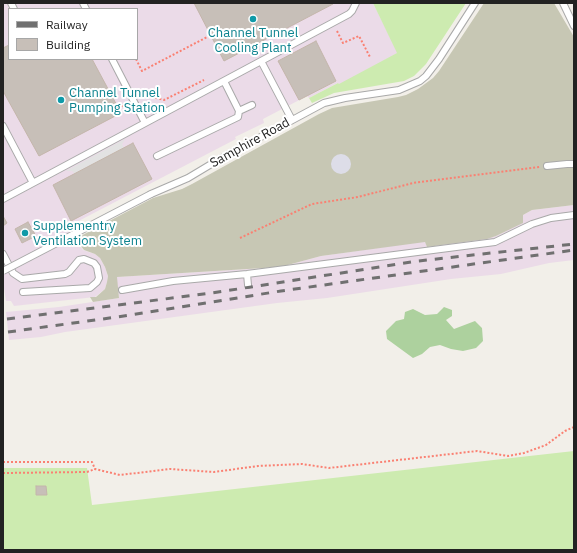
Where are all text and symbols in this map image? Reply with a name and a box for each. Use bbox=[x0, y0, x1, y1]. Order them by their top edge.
legend bbox=[8, 8, 138, 60]
marker: Channel Tunnel Cooling Plant bbox=[248, 14, 258, 24]
text: Railway bbox=[46, 17, 88, 32]
place label: Channel Tunnel Cooling Plant bbox=[208, 25, 298, 56]
text: Building bbox=[46, 37, 90, 52]
place label: Channel Tunnel Pumping Station bbox=[69, 85, 165, 116]
marker: Channel Tunnel Pumping Station bbox=[56, 95, 66, 105]
street label: Samphire Road bbox=[207, 115, 293, 171]
place label: Supplementry Ventilation System bbox=[33, 218, 142, 249]
marker: Supplementry Ventilation System bbox=[20, 228, 30, 238]

